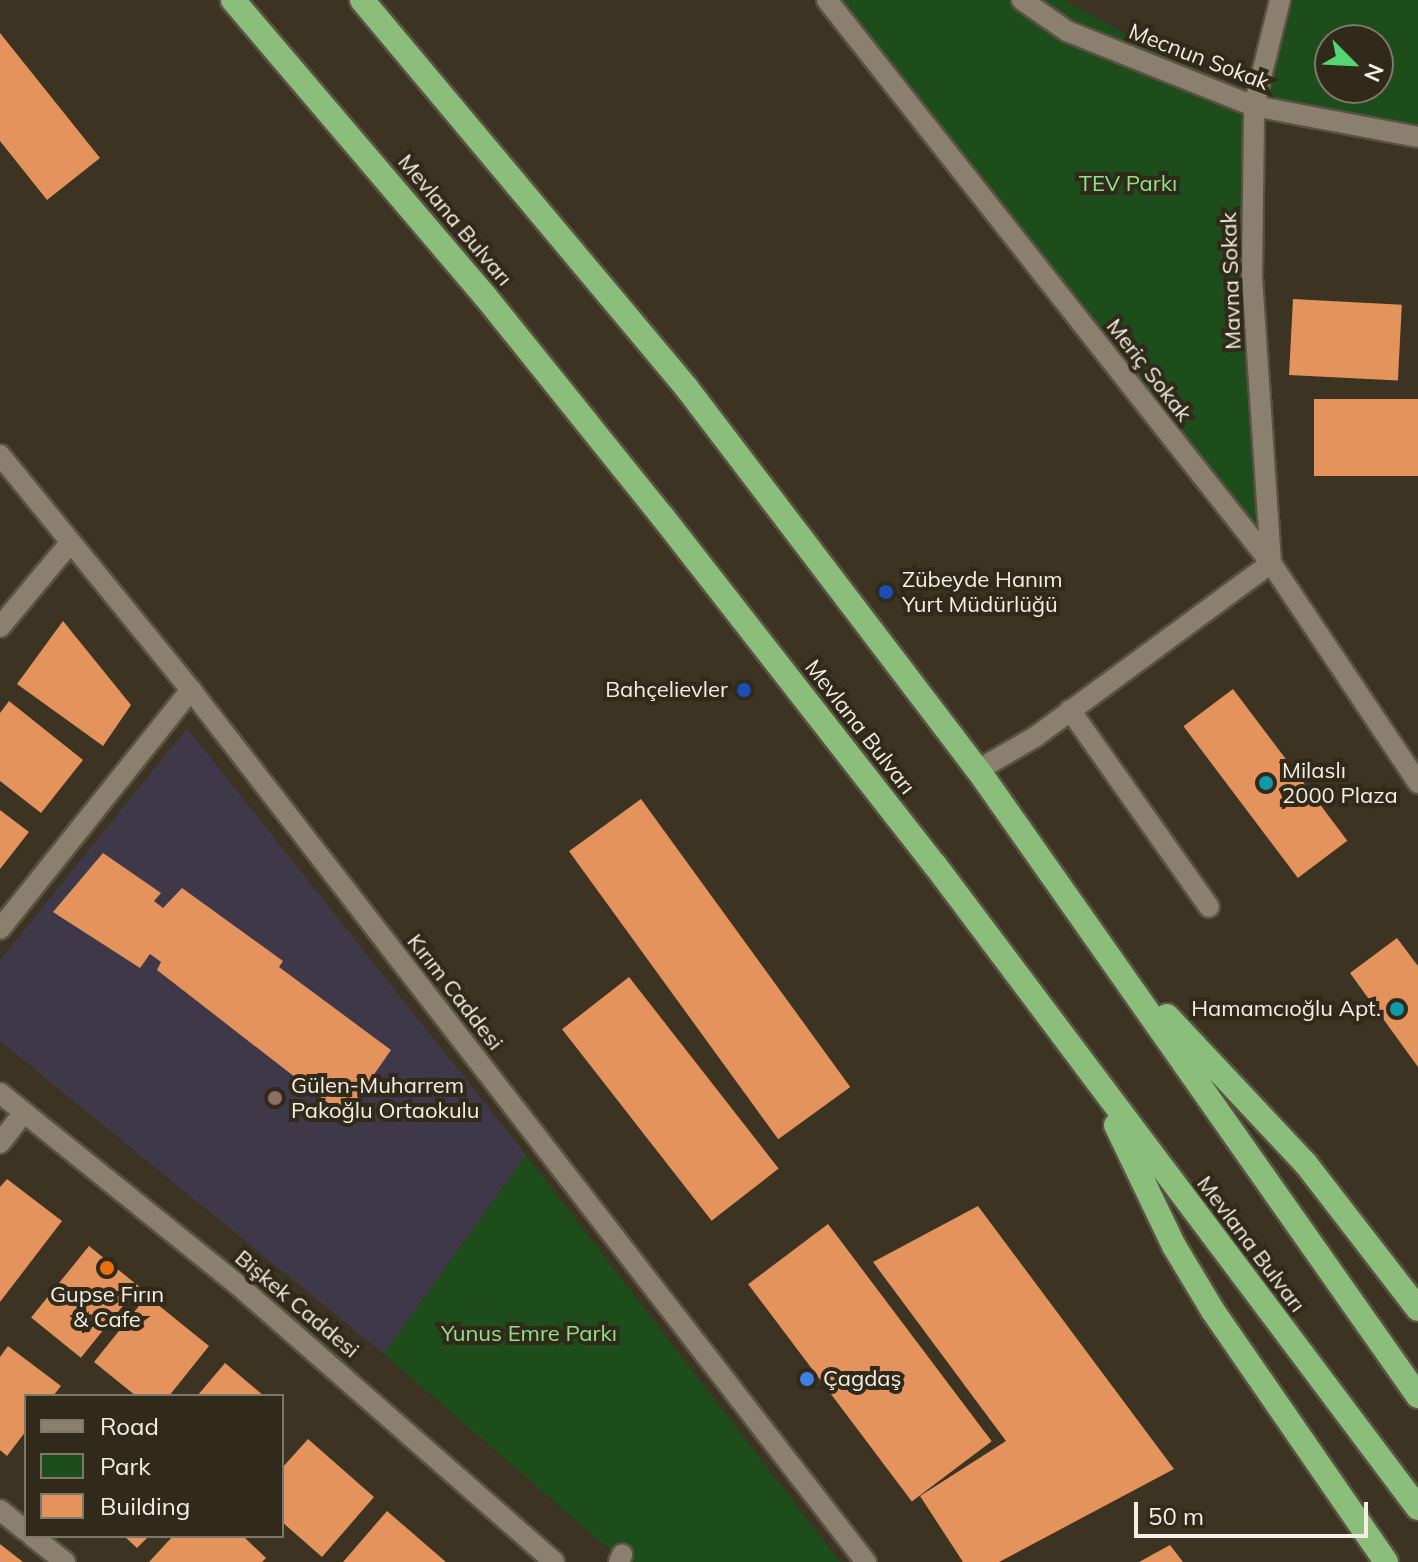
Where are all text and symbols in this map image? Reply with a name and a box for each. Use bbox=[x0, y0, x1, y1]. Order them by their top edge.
street label: Mecnun Sokak bbox=[1125, 18, 1273, 96]
north arrow bbox=[1314, 24, 1394, 104]
text: N bbox=[1358, 60, 1390, 86]
street label: Mevlana Bulvarı bbox=[392, 149, 518, 291]
park label: TEV Parkı bbox=[1079, 171, 1177, 197]
street label: Mavna Sokak bbox=[1215, 212, 1247, 350]
street label: Meriç Sokak bbox=[1101, 314, 1197, 426]
place label: Zübeyde Hanım Yurt Müdürlüğü bbox=[902, 566, 1063, 618]
marker: Zübeyde Hanım Yurt Müdürlüğü bbox=[877, 583, 895, 601]
street label: Mevlana Bulvarı bbox=[799, 654, 921, 800]
place label: Bahçelievler bbox=[605, 677, 728, 703]
marker: Bahçelievler bbox=[735, 681, 753, 699]
place label: Milaslı 2000 Plaza bbox=[1282, 757, 1398, 808]
marker: Milaslı 2000 Plaza bbox=[1257, 774, 1275, 792]
street label: Kırım Caddesi bbox=[402, 929, 508, 1055]
place label: Hamamcıoğlu Apt. bbox=[1191, 996, 1381, 1022]
marker: Hamamcıoğlu Apt. bbox=[1388, 1000, 1406, 1018]
place label: Gülen-Muharrem Pakoğlu Ortaokulu bbox=[291, 1072, 480, 1124]
marker: Gülen-Muharrem Pakoğlu Ortaokulu bbox=[266, 1089, 284, 1107]
street label: Mevlana Bulvarı bbox=[1191, 1171, 1311, 1317]
street label: Bişkek Caddesi bbox=[230, 1245, 364, 1363]
marker: Gupse Fırın & Cafe bbox=[98, 1259, 116, 1277]
place label: Gupse Fırın & Cafe bbox=[50, 1281, 164, 1332]
park label: Yunus Emre Parkı bbox=[441, 1321, 617, 1347]
place label: Çagdaş bbox=[823, 1366, 901, 1392]
marker: Çagdaş bbox=[798, 1370, 816, 1388]
legend bbox=[24, 1394, 284, 1538]
text: Road bbox=[100, 1411, 159, 1441]
text: Park bbox=[100, 1451, 151, 1481]
scale bar bbox=[1138, 1486, 1372, 1536]
text: Building bbox=[100, 1491, 190, 1521]
text: 50 m bbox=[1148, 1501, 1204, 1531]

